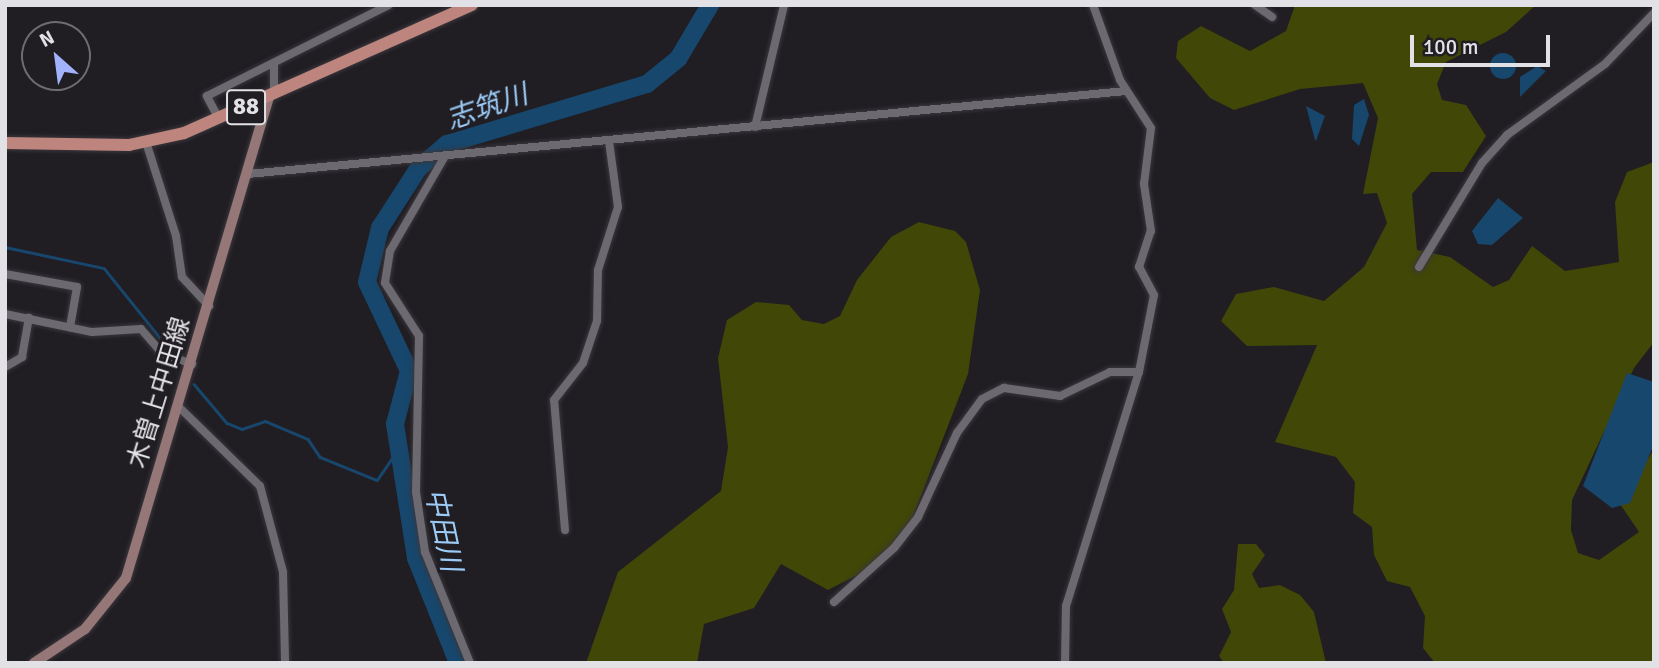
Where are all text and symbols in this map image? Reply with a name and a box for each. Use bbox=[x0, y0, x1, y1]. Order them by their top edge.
north arrow bbox=[21, 21, 91, 91]
scale bar bbox=[1414, 21, 1554, 65]
text: N bbox=[36, 26, 59, 53]
text: 100 m bbox=[1423, 34, 1478, 60]
water label: 志筑川 bbox=[442, 77, 532, 137]
road number: 88 bbox=[225, 86, 267, 128]
street label: 木曽上中田線 bbox=[122, 314, 198, 472]
water label: 中田川 bbox=[418, 485, 468, 575]

